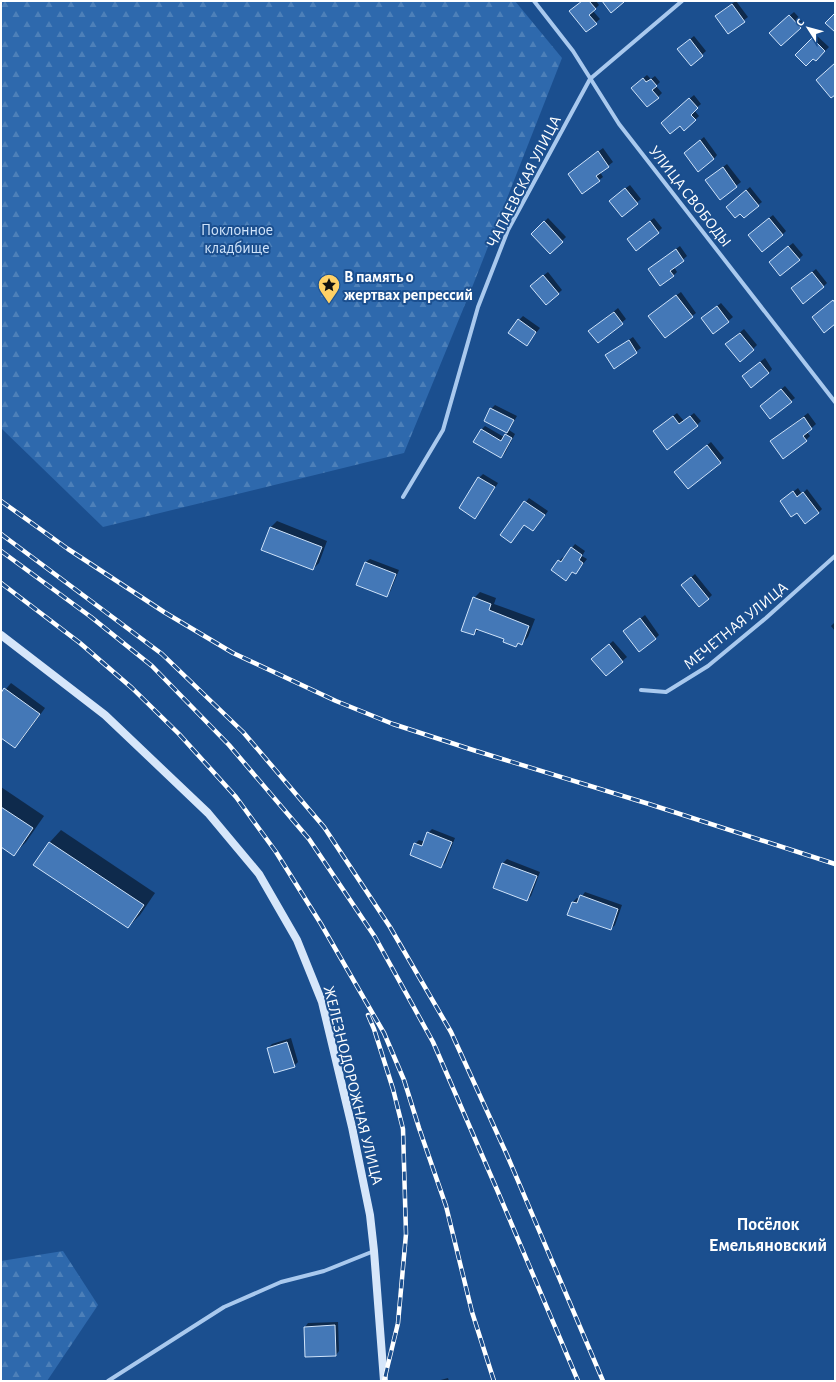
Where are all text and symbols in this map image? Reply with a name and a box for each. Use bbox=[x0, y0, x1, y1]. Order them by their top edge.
north arrow bbox=[788, 8, 828, 48]
text: С bbox=[794, 17, 807, 28]
street label: ЧАПАЕВСКАЯ УЛИЦА bbox=[484, 113, 564, 250]
street label: УЛИЦА СВОБОДЫ bbox=[646, 143, 734, 250]
park label: Поклонное кладбище bbox=[201, 222, 273, 256]
place label: В память о жертвах репрессий bbox=[344, 269, 473, 303]
place icon: В память о жертвах репрессий bbox=[316, 272, 342, 305]
street label: МЕЧЕТНАЯ УЛИЦА bbox=[680, 579, 791, 673]
street label: ЖЕЛЕЗНОДОРОЖНАЯ УЛИЦА bbox=[321, 984, 386, 1187]
district label: Посёлок Емельяновский bbox=[709, 1216, 827, 1255]

